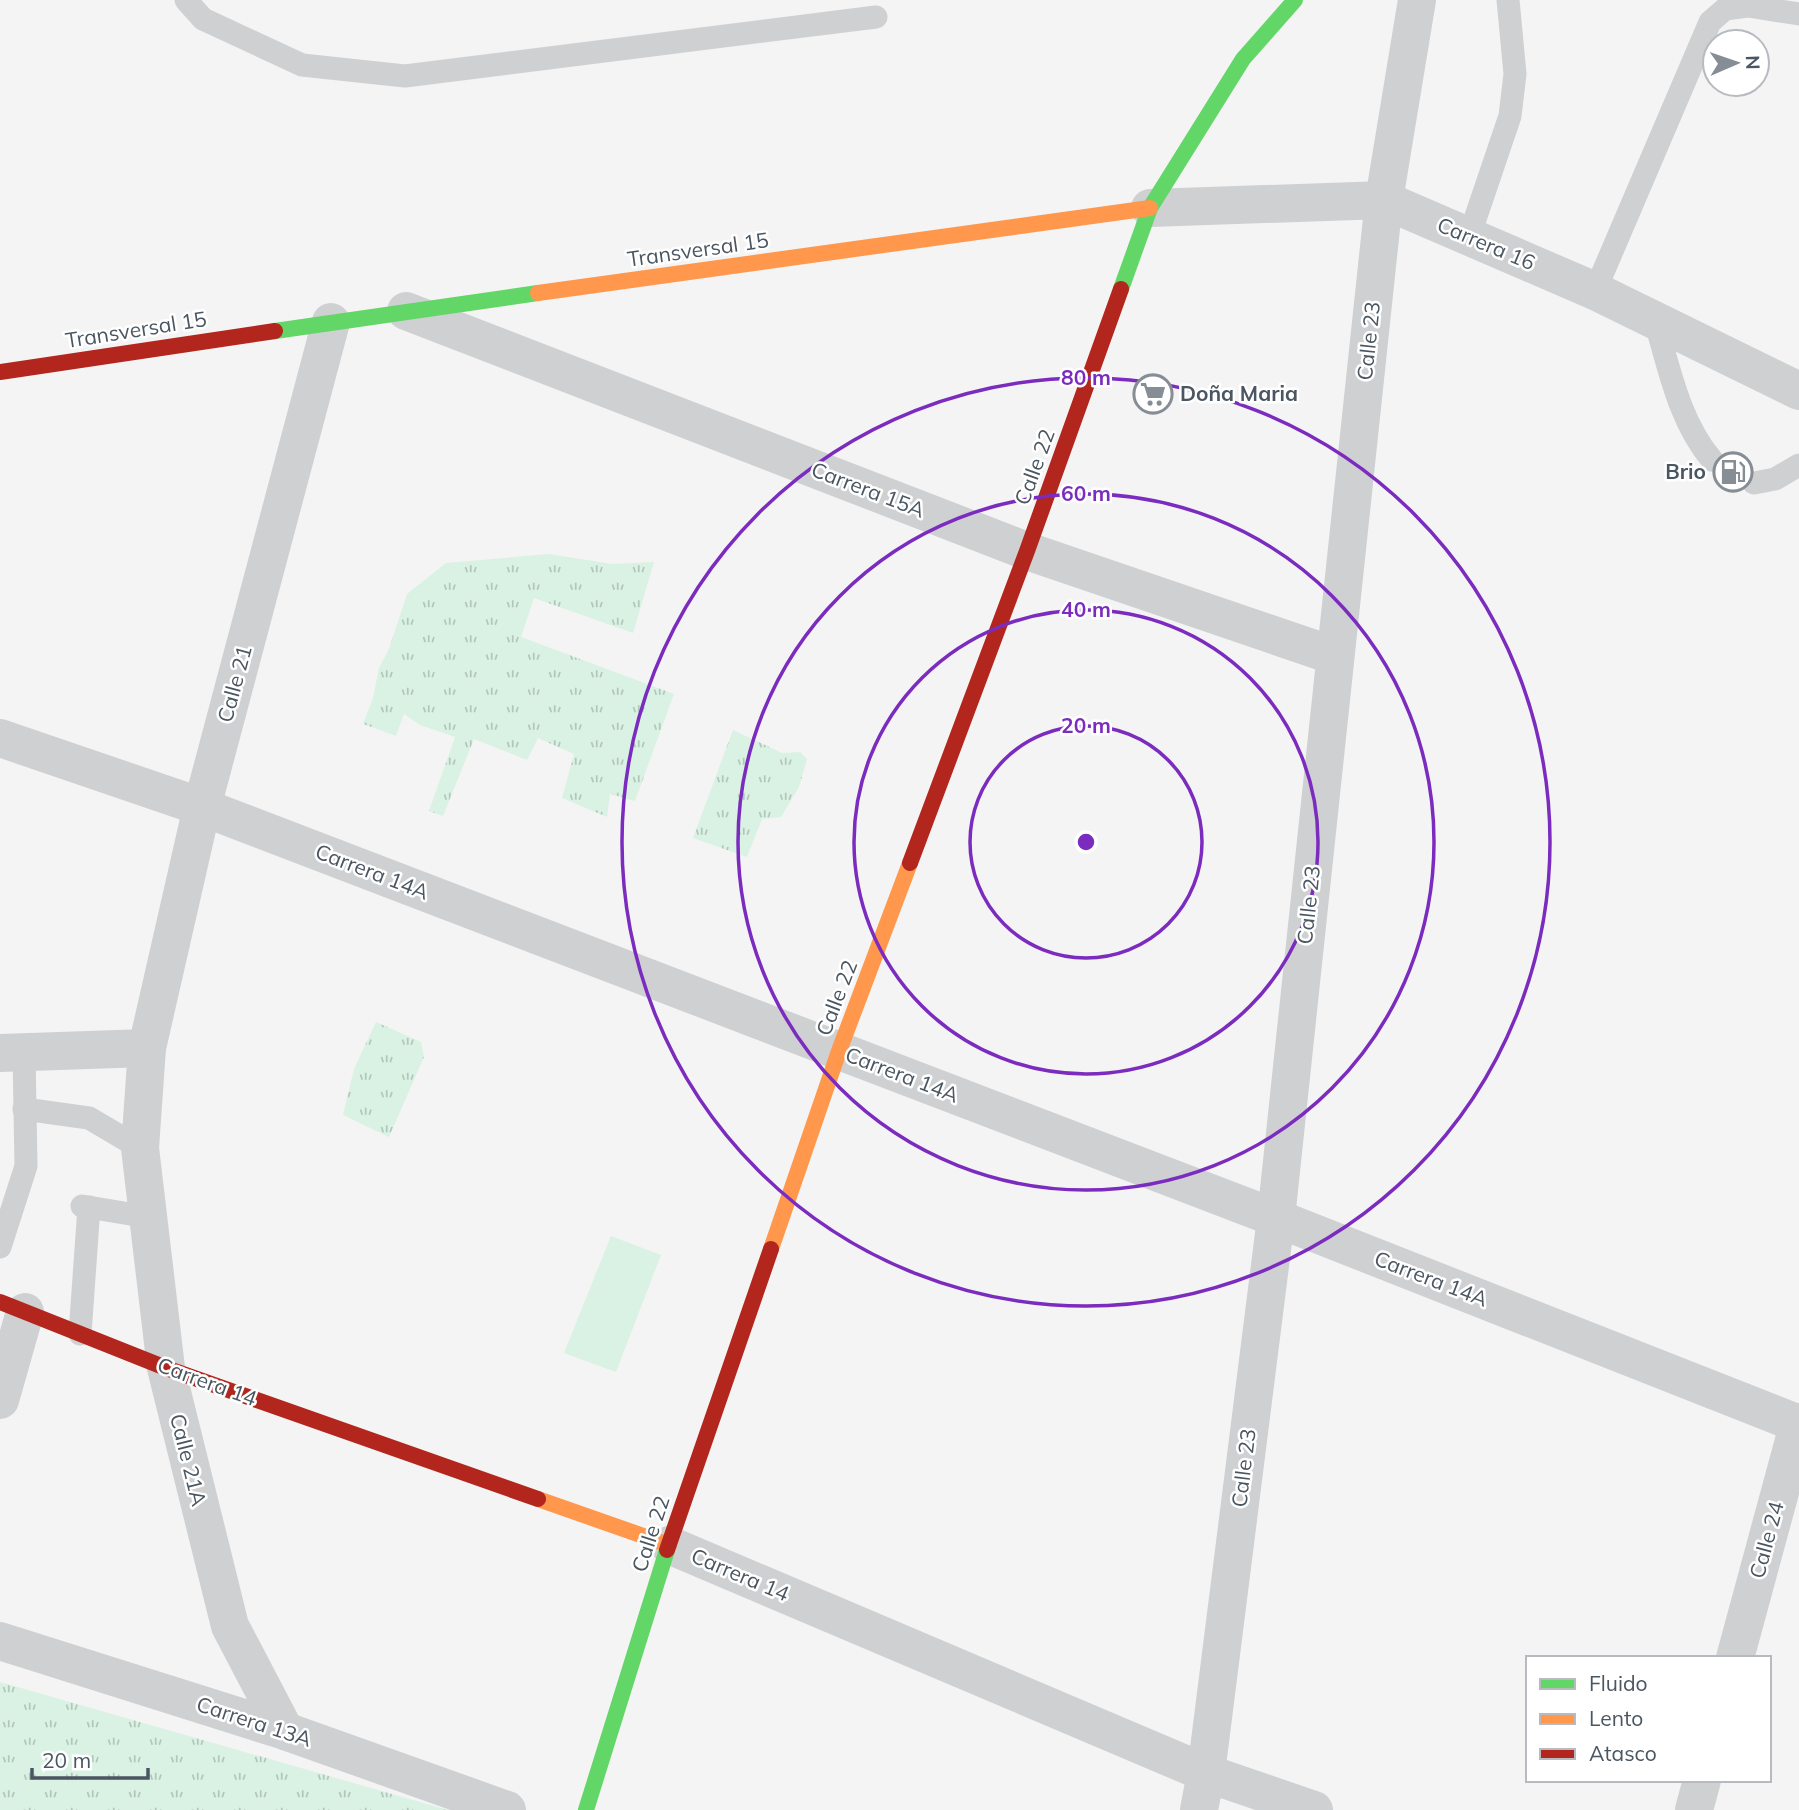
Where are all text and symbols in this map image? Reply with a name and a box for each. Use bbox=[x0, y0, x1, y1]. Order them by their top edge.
north arrow bbox=[1701, 28, 1771, 98]
text: N bbox=[1741, 55, 1765, 70]
street label: Carrera 16 bbox=[1433, 211, 1539, 275]
street label: Transversal 15 bbox=[626, 226, 770, 272]
street label: Calle 23 bbox=[1351, 300, 1385, 381]
street label: Transversal 15 bbox=[64, 305, 208, 353]
text: 80 m bbox=[1061, 364, 1111, 390]
supermarket icon: Doña Maria bbox=[1132, 373, 1174, 415]
place label: Doña Maria bbox=[1180, 380, 1298, 406]
street label: Calle 22 bbox=[1008, 425, 1060, 508]
fuel station icon: Brio bbox=[1712, 451, 1754, 493]
street label: Carrera 15A bbox=[808, 456, 929, 523]
place label: Brio bbox=[1665, 458, 1706, 484]
text: 60 m bbox=[1061, 480, 1111, 506]
text: 40 m bbox=[1061, 596, 1111, 622]
street label: Calle 21 bbox=[211, 642, 257, 725]
text: 20 m bbox=[1061, 712, 1111, 738]
centre of rings bbox=[1074, 830, 1098, 854]
street label: Carrera 14A bbox=[312, 838, 433, 905]
street label: Calle 23 bbox=[1291, 864, 1325, 945]
street label: Calle 22 bbox=[810, 956, 862, 1039]
street label: Carrera 14A bbox=[842, 1041, 963, 1108]
street label: Carrera 14A bbox=[1371, 1245, 1492, 1312]
street label: Carrera 14 bbox=[154, 1351, 261, 1411]
street label: Calle 21A bbox=[165, 1411, 213, 1509]
street label: Calle 23 bbox=[1225, 1427, 1261, 1509]
street label: Calle 22 bbox=[626, 1492, 675, 1575]
street label: Calle 24 bbox=[1743, 1498, 1789, 1581]
street label: Carrera 14 bbox=[687, 1542, 794, 1607]
legend bbox=[1526, 1656, 1771, 1782]
text: Fluido bbox=[1589, 1670, 1648, 1696]
street label: Carrera 13A bbox=[194, 1690, 316, 1752]
text: Lento bbox=[1589, 1705, 1643, 1731]
scale bar bbox=[32, 1736, 147, 1780]
text: Atasco bbox=[1589, 1740, 1657, 1766]
text: 20 m bbox=[42, 1747, 91, 1773]

